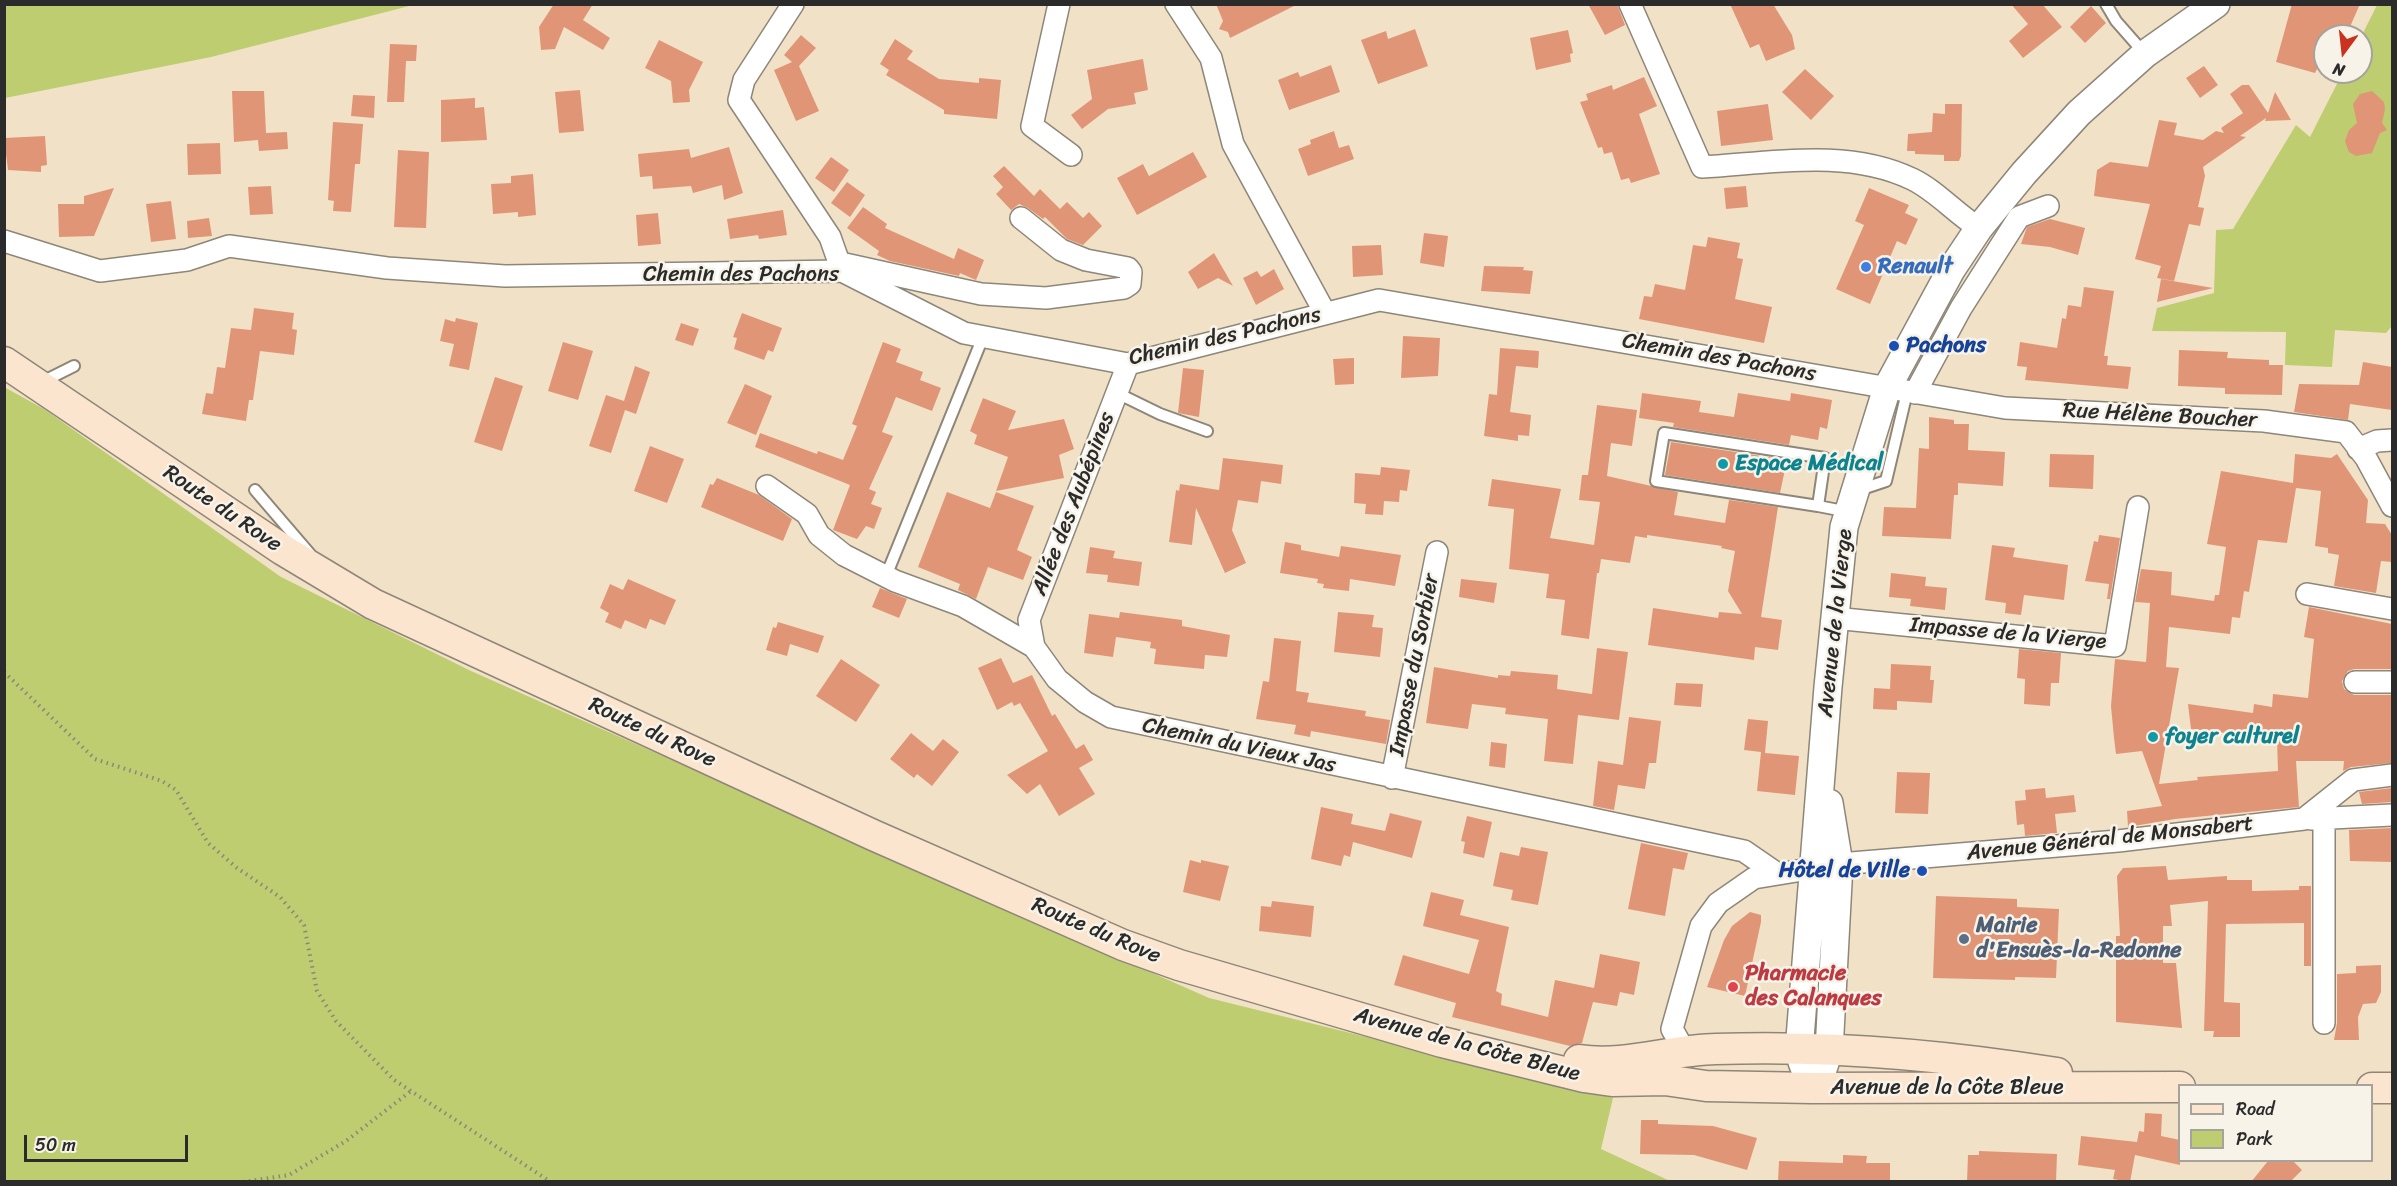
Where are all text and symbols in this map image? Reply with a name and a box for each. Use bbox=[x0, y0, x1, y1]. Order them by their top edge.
north arrow bbox=[2313, 24, 2373, 84]
text: N bbox=[2330, 54, 2348, 85]
place label: Renault bbox=[1878, 254, 1952, 280]
marker: Renault bbox=[1859, 260, 1873, 274]
street label: Chemin des Pachons bbox=[643, 262, 839, 288]
street label: Chemin des Pachons bbox=[1127, 302, 1323, 372]
street label: Chemin des Pachons bbox=[1620, 328, 1818, 388]
place label: Pachons bbox=[1906, 333, 1986, 359]
marker: Pachons bbox=[1887, 339, 1901, 353]
street label: Rue Hélène Boucher bbox=[2062, 398, 2258, 434]
street label: Allée des Aubépines bbox=[1027, 409, 1121, 599]
place label: Espace Médical bbox=[1735, 451, 1883, 477]
marker: Espace Médical bbox=[1716, 457, 1730, 471]
street label: Route du Rove bbox=[158, 460, 286, 558]
street label: Avenue de la Vierge bbox=[1813, 528, 1859, 718]
street label: Impasse du Sorbier bbox=[1384, 572, 1446, 758]
street label: Impasse de la Vierge bbox=[1909, 612, 2107, 656]
street label: Route du Rove bbox=[584, 692, 720, 774]
street label: Chemin du Vieux Jas bbox=[1140, 713, 1338, 779]
place label: foyer culturel bbox=[2165, 724, 2299, 750]
marker: foyer culturel bbox=[2146, 730, 2160, 744]
street label: Avenue Général de Monsabert bbox=[1965, 811, 2255, 867]
place label: Hôtel de Ville bbox=[1779, 858, 1910, 884]
marker: Hôtel de Ville bbox=[1915, 864, 1929, 878]
street label: Route du Rove bbox=[1028, 892, 1164, 970]
place label: Mairie d'Ensuès-la-Redonne bbox=[1976, 913, 2182, 964]
marker: Mairie d'Ensuès-la-Redonne bbox=[1957, 932, 1971, 946]
place label: Pharmacie des Calanques bbox=[1745, 961, 1882, 1012]
marker: Pharmacie des Calanques bbox=[1726, 980, 1740, 994]
street label: Avenue de la Côte Bleue bbox=[1351, 1002, 1583, 1088]
street label: Avenue de la Côte Bleue bbox=[1830, 1075, 2064, 1101]
legend bbox=[2178, 1084, 2373, 1162]
text: Road bbox=[2236, 1093, 2275, 1125]
scale bar bbox=[27, 1123, 190, 1161]
text: Park bbox=[2236, 1123, 2273, 1155]
text: 50 m bbox=[35, 1129, 76, 1161]

